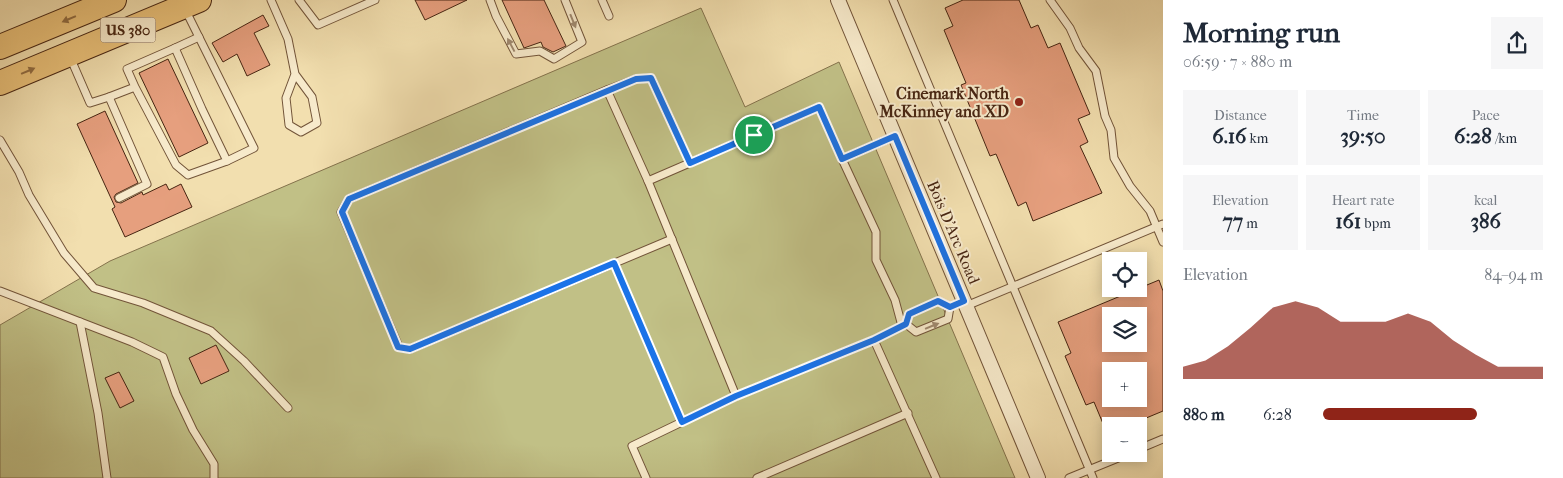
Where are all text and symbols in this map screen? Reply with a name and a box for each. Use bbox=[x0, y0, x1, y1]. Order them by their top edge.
one-way arrow bbox=[570, 14, 578, 28]
one-way arrow bbox=[62, 15, 76, 23]
text: Morning run bbox=[1183, 16, 1340, 49]
button: share bbox=[1491, 17, 1543, 69]
road number: US 380 bbox=[100, 18, 156, 42]
one-way arrow bbox=[507, 37, 515, 52]
text: 06:59 · 7 × 880 m bbox=[1183, 52, 1292, 71]
one-way arrow bbox=[21, 66, 35, 74]
place label: Cinemark North McKinney and XD bbox=[879, 84, 1010, 122]
marker: Cinemark North McKinney and XD bbox=[1013, 96, 1025, 108]
text: Distance bbox=[1214, 107, 1267, 124]
text: Time bbox=[1347, 107, 1379, 124]
text: Pace bbox=[1472, 107, 1500, 124]
pin bbox=[733, 114, 775, 156]
icon: arrive bbox=[740, 121, 768, 149]
text: 6.16 bbox=[1212, 124, 1246, 148]
text: 39:50 bbox=[1340, 124, 1386, 148]
text: 6:28 bbox=[1454, 124, 1492, 148]
text: km bbox=[1246, 130, 1268, 147]
text: /km bbox=[1492, 130, 1517, 147]
street label: Bois D'Arc Road bbox=[923, 178, 984, 287]
text: Elevation bbox=[1212, 192, 1269, 209]
text: Heart rate bbox=[1332, 192, 1394, 209]
text: kcal bbox=[1474, 192, 1497, 209]
text: 77 bbox=[1223, 209, 1243, 233]
text: 161 bbox=[1335, 209, 1361, 233]
text: 386 bbox=[1470, 209, 1501, 233]
text: m bbox=[1243, 215, 1258, 232]
text: bpm bbox=[1361, 215, 1391, 232]
map controls bbox=[1102, 252, 1147, 462]
button: locate bbox=[1102, 252, 1147, 297]
text: Elevation bbox=[1183, 265, 1248, 284]
text: 84–94 m bbox=[1484, 265, 1543, 284]
button: layers bbox=[1102, 307, 1147, 352]
one-way arrow bbox=[924, 321, 939, 329]
button: + bbox=[1102, 362, 1147, 407]
text: 880 m bbox=[1183, 405, 1225, 424]
text: 6:28 bbox=[1263, 405, 1292, 424]
button: − bbox=[1102, 417, 1147, 462]

